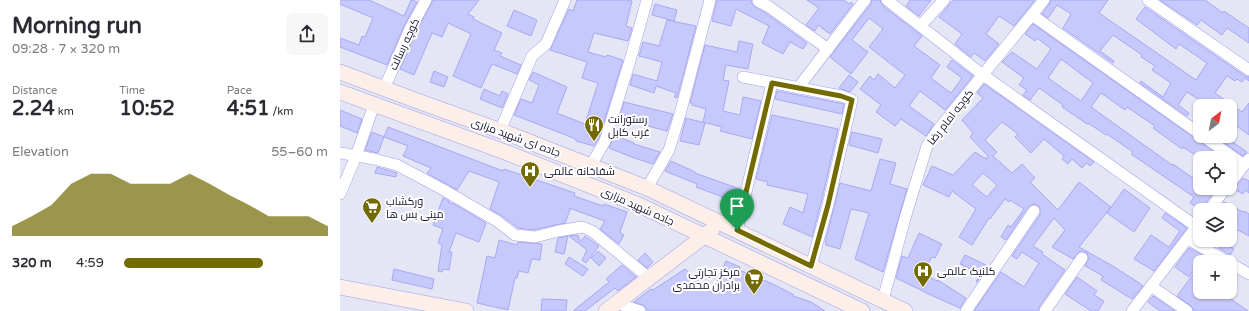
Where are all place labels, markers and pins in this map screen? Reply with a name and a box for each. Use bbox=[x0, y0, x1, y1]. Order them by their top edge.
place label: رستورانت غرب کابل bbox=[608, 113, 650, 139]
restaurant icon: رستورانت غرب کابل bbox=[583, 114, 605, 142]
hospital icon: شفاخانه عالمی bbox=[519, 160, 541, 188]
place label: شفاخانه عالمی bbox=[544, 165, 615, 178]
pin bbox=[720, 189, 754, 230]
place label: ورکشاب مینی بس ها bbox=[386, 195, 444, 221]
supermarket icon: ورکشاب مینی بس ها bbox=[361, 196, 383, 224]
hospital icon: کلنیک عالمی bbox=[912, 260, 934, 288]
place label: کلنیک عالمی bbox=[937, 265, 996, 278]
place label: مرکز تجارتی برادران محمدی bbox=[673, 266, 740, 292]
supermarket icon: مرکز تجارتی برادران محمدی bbox=[743, 267, 765, 295]

